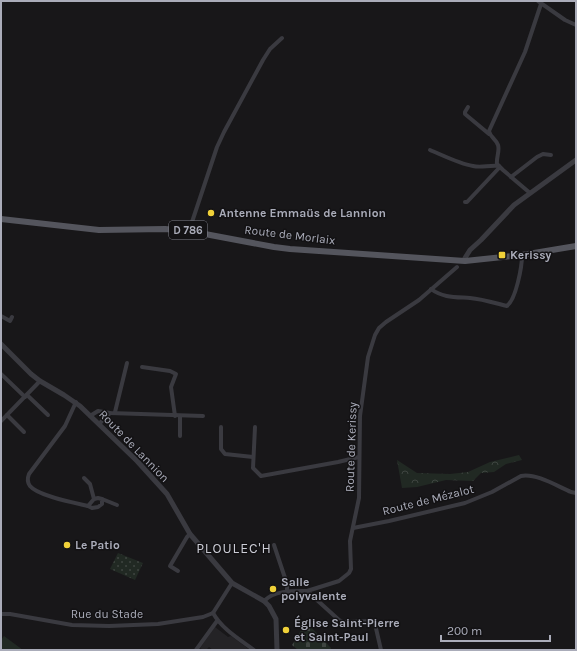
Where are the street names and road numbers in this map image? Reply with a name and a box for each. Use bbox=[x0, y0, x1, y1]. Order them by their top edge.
road number: D 786 bbox=[169, 221, 207, 239]
street label: Route de Morlaix bbox=[244, 222, 336, 248]
street label: Route de Kerissy bbox=[342, 401, 360, 492]
street label: Route de Lannion bbox=[96, 407, 172, 485]
street label: Route de Mézalot bbox=[381, 482, 476, 518]
street label: Rue du Stade bbox=[71, 607, 143, 621]

